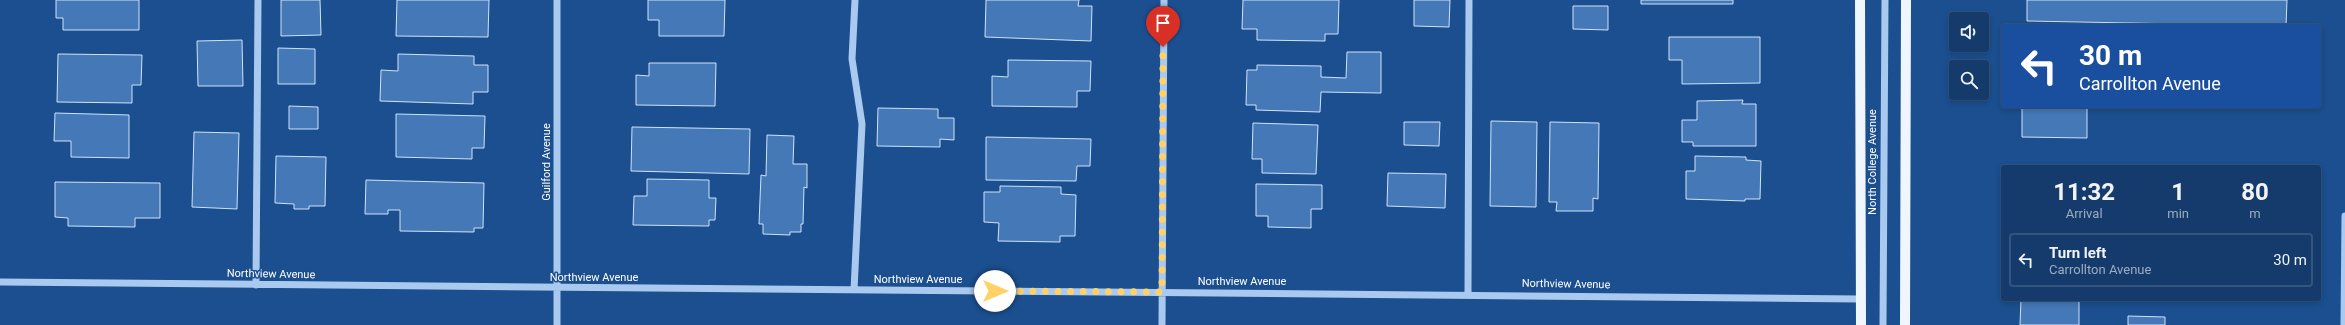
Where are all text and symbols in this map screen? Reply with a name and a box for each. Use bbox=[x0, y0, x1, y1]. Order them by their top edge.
pin bbox=[1146, 6, 1180, 47]
icon: arrive bbox=[1152, 12, 1174, 34]
map controls bbox=[1949, 12, 1989, 100]
button: sound bbox=[1949, 12, 1989, 52]
text: 30 m bbox=[2079, 39, 2142, 72]
icon: left bbox=[2013, 40, 2065, 92]
button: search bbox=[1949, 60, 1989, 100]
text: Carrollton Avenue bbox=[2079, 73, 2221, 94]
street label: North College Avenue bbox=[1866, 109, 1879, 215]
street label: Guilford Avenue bbox=[540, 123, 553, 201]
text: 11:32 bbox=[2053, 178, 2115, 206]
text: 1 bbox=[2171, 178, 2185, 206]
text: 80 bbox=[2241, 178, 2269, 206]
text: Arrival bbox=[2066, 206, 2103, 221]
text: min bbox=[2167, 206, 2189, 221]
text: m bbox=[2249, 206, 2261, 221]
text: Turn left bbox=[2049, 244, 2106, 262]
icon: left bbox=[2015, 249, 2037, 271]
text: 30 m bbox=[2273, 251, 2307, 269]
text: Carrollton Avenue bbox=[2049, 262, 2151, 277]
street label: Northview Avenue bbox=[227, 267, 316, 281]
position arrow bbox=[974, 270, 1016, 312]
street label: Northview Avenue bbox=[550, 271, 638, 284]
street label: Northview Avenue bbox=[874, 273, 962, 286]
street label: Northview Avenue bbox=[1198, 275, 1286, 288]
street label: Northview Avenue bbox=[1522, 277, 1611, 291]

